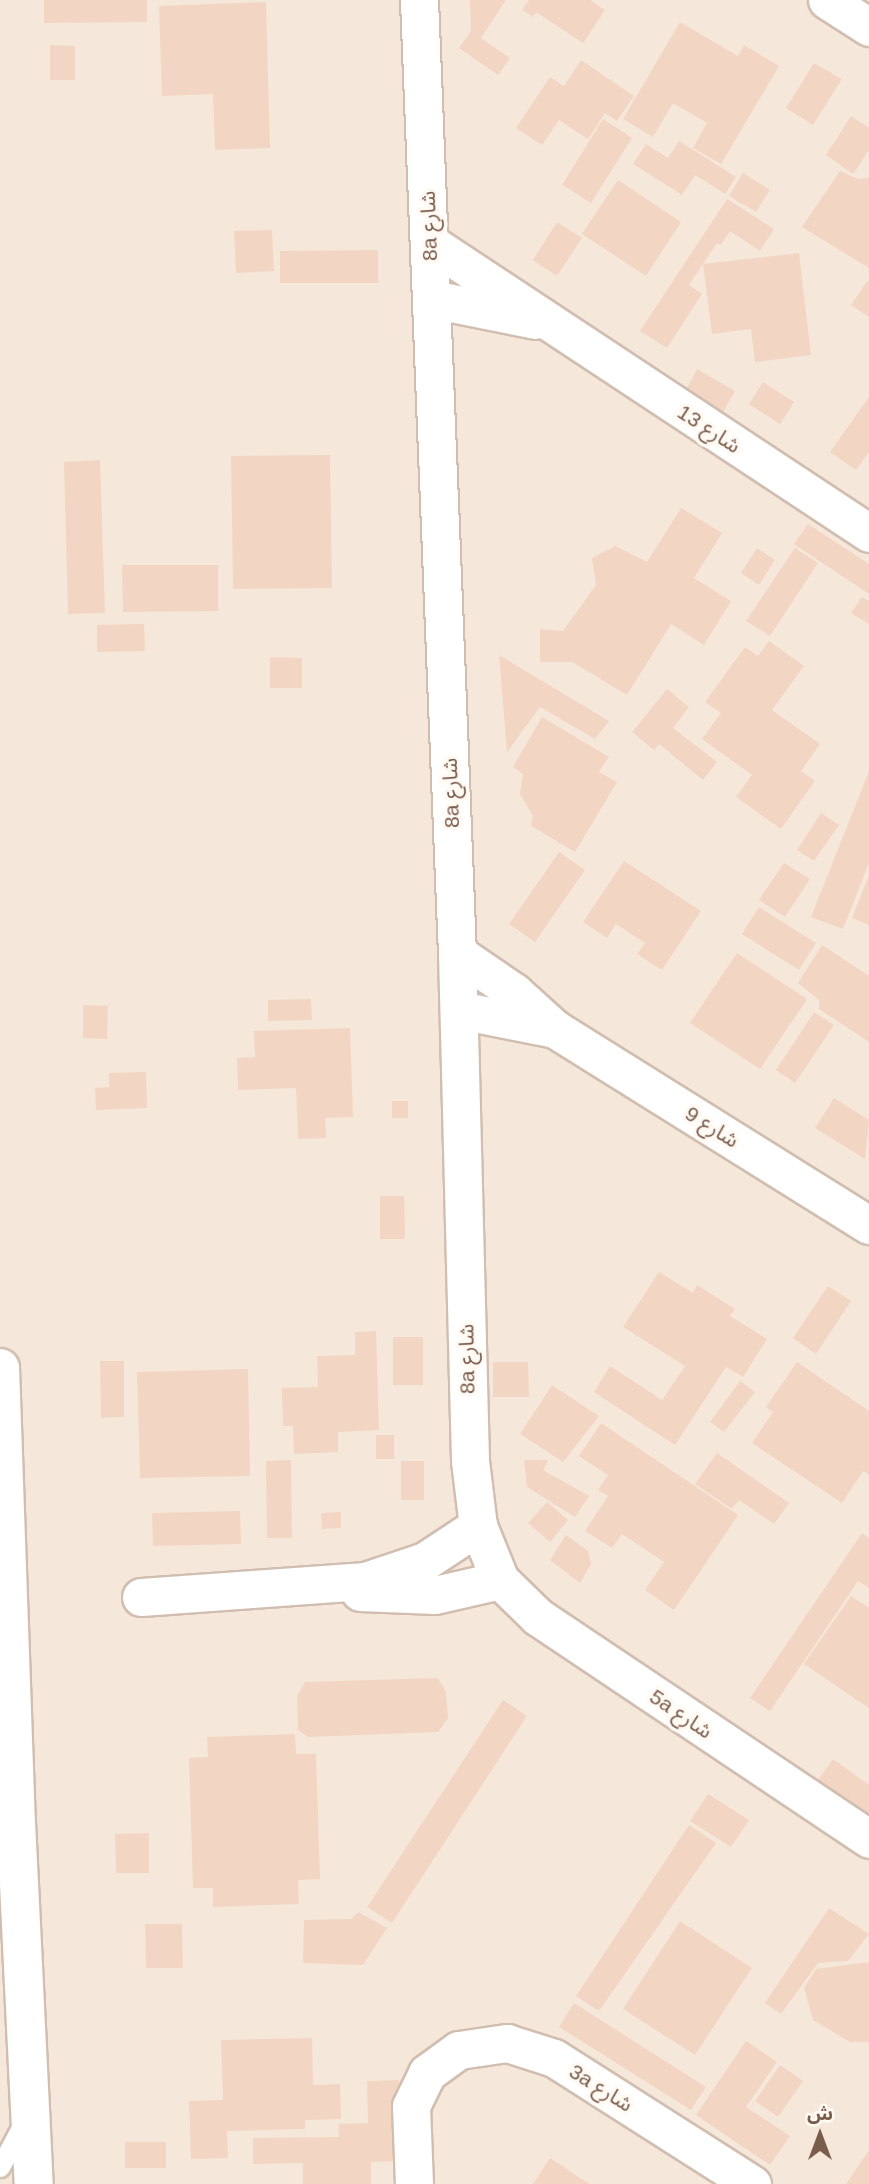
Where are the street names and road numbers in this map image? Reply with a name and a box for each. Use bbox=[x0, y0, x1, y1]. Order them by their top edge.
street label: 8a شارع bbox=[415, 191, 443, 261]
street label: شارع 13 bbox=[673, 399, 745, 459]
street label: 8a شارع bbox=[437, 758, 465, 828]
street label: شارع 9 bbox=[681, 1101, 743, 1153]
street label: 8a شارع bbox=[454, 1324, 480, 1394]
street label: 5a شارع bbox=[645, 1684, 717, 1744]
street label: 3a شارع bbox=[565, 2059, 637, 2117]

